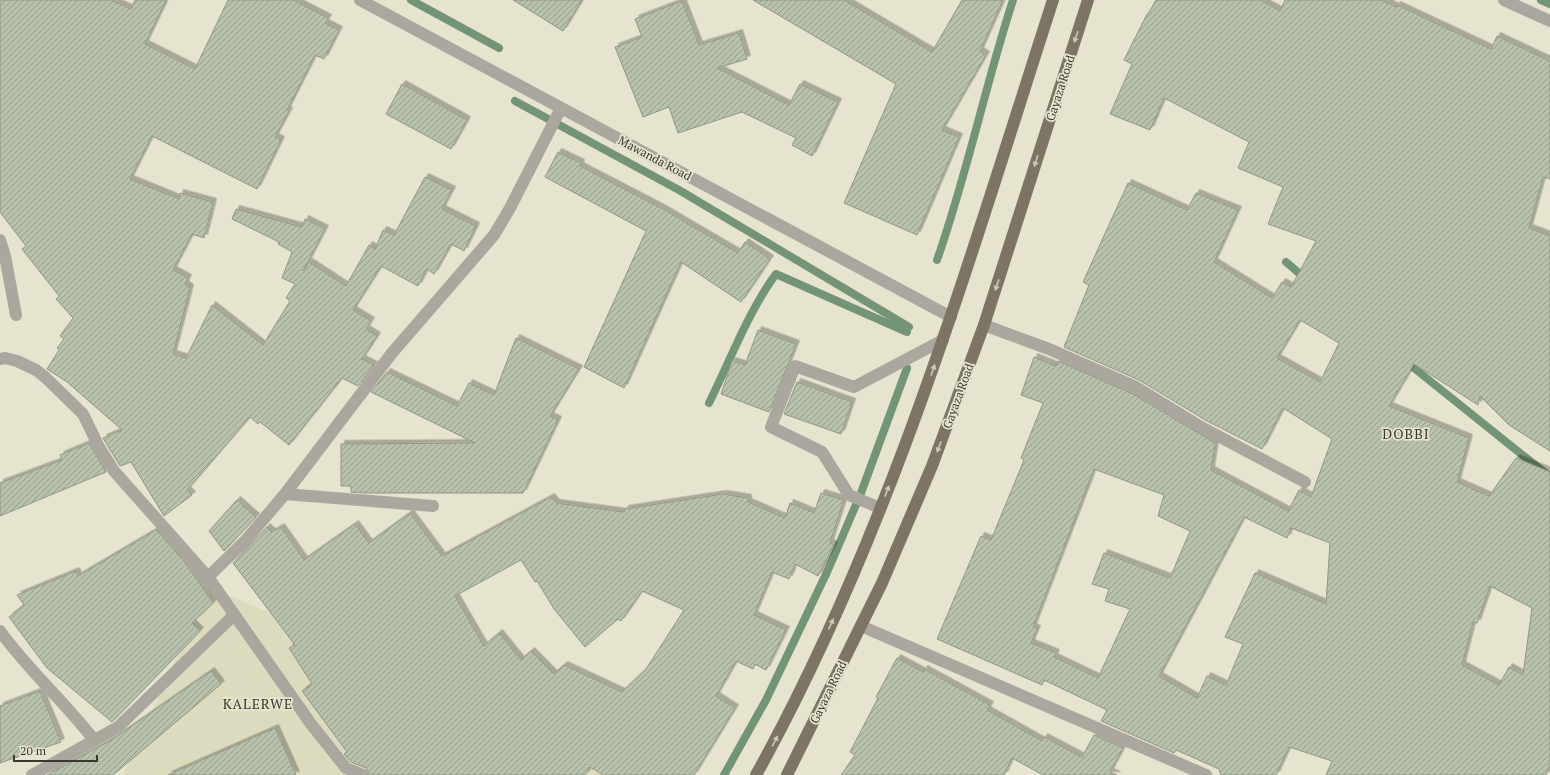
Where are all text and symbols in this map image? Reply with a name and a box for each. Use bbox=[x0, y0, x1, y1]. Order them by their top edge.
one-way arrow bbox=[1073, 31, 1079, 43]
street label: Gayaza Road bbox=[1042, 53, 1078, 123]
street label: Mawanda Road bbox=[616, 132, 694, 184]
one-way arrow bbox=[1033, 155, 1039, 167]
one-way arrow bbox=[994, 279, 1000, 291]
street label: Gayaza Road bbox=[939, 361, 977, 431]
one-way arrow bbox=[930, 363, 936, 375]
district label: DOBBI bbox=[1382, 424, 1430, 443]
one-way arrow bbox=[936, 441, 942, 453]
one-way arrow bbox=[885, 485, 891, 497]
one-way arrow bbox=[828, 618, 834, 629]
street label: Gayaza Road bbox=[806, 658, 850, 726]
district label: KALERWE bbox=[223, 694, 293, 713]
one-way arrow bbox=[771, 735, 778, 747]
scale bar bbox=[14, 737, 97, 763]
text: 20 m bbox=[20, 743, 47, 758]

